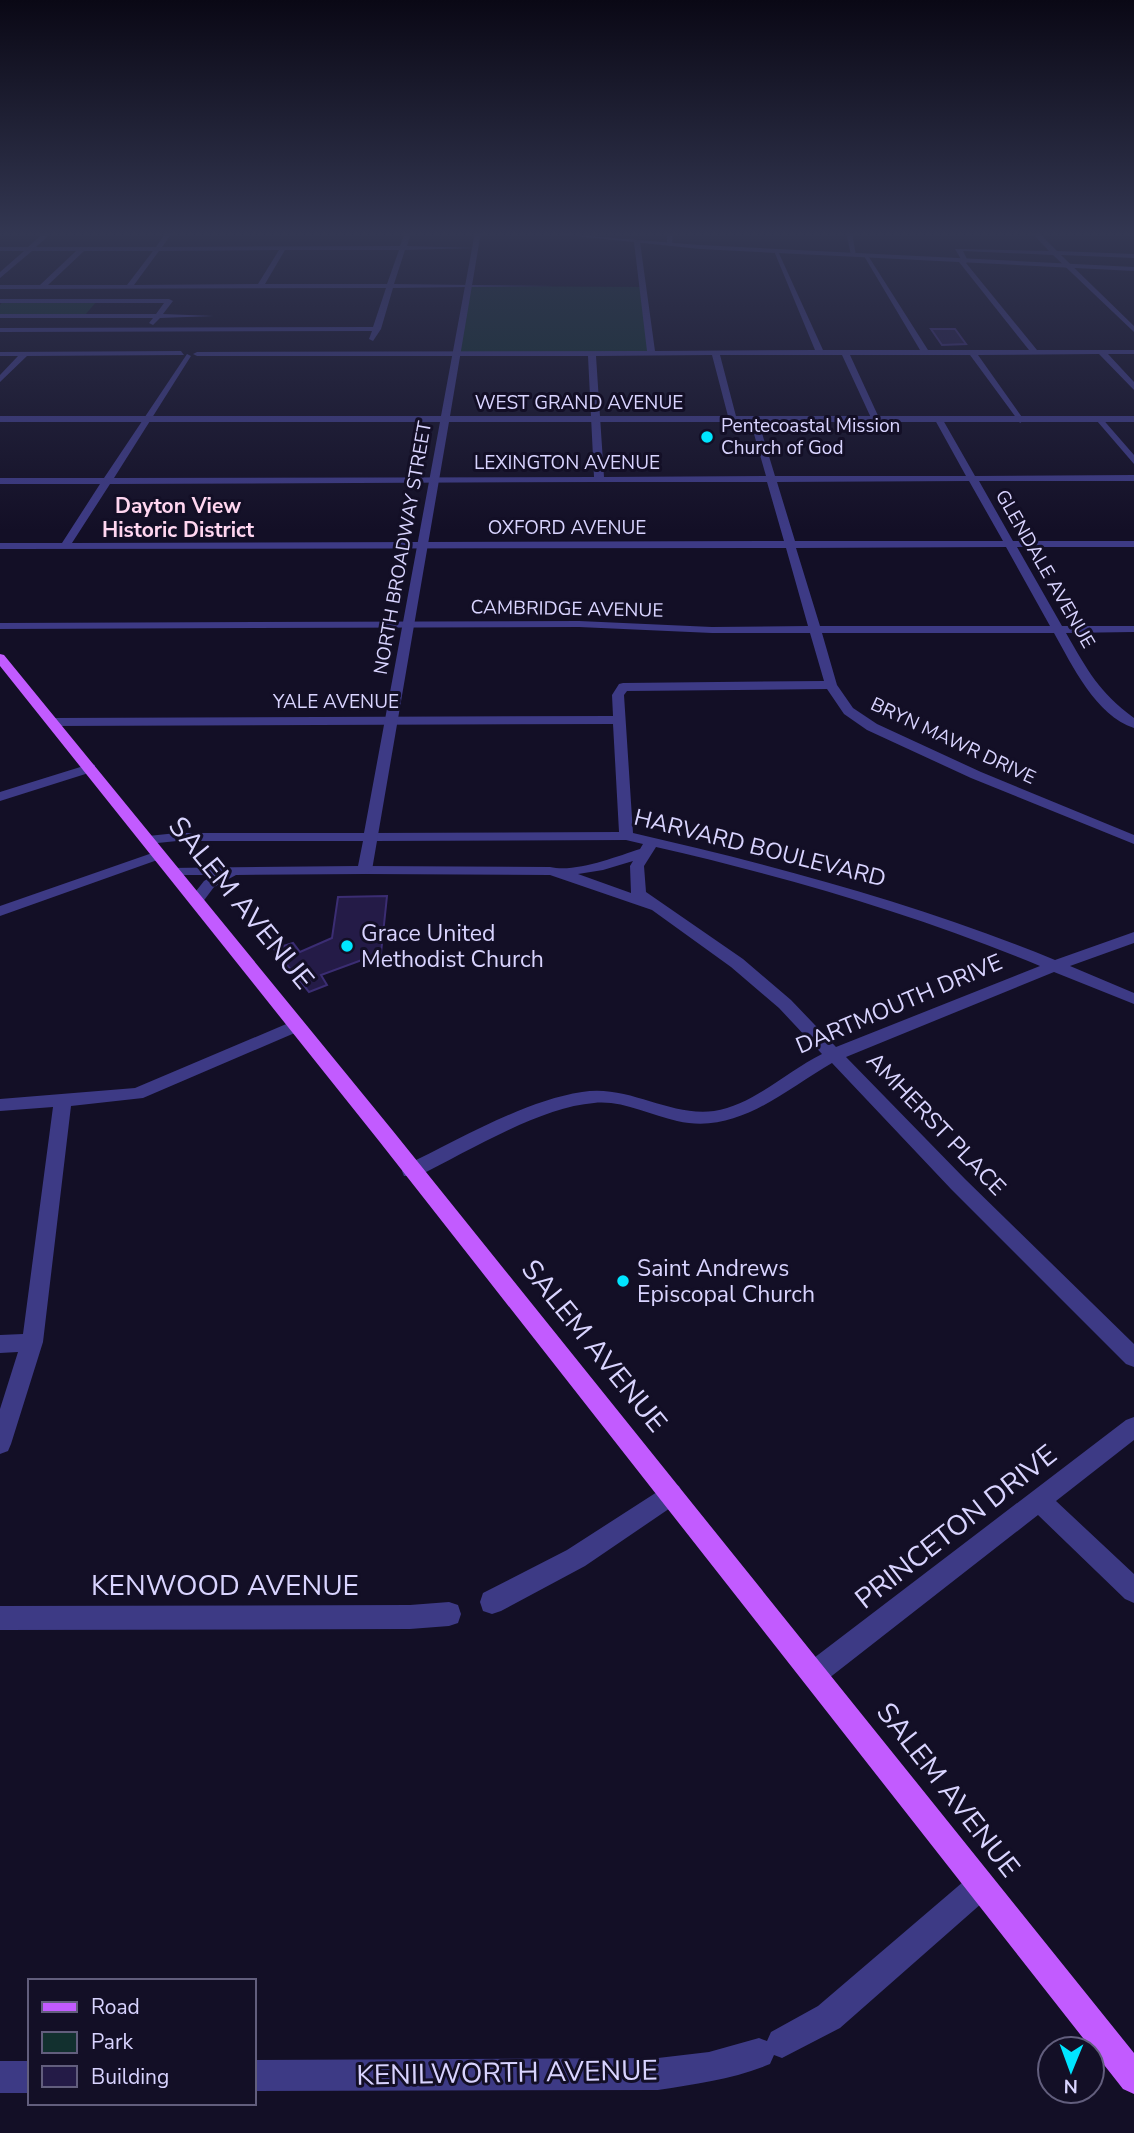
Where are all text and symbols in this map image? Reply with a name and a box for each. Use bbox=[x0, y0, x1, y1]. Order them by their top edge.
street label: WEST GRAND AVENUE bbox=[475, 390, 683, 416]
place label: Pentecoastal Mission Church of God bbox=[721, 413, 900, 461]
street label: NORTH BROADWAY STREET bbox=[368, 419, 438, 677]
marker: Pentecoastal Mission Church of God bbox=[699, 429, 715, 445]
street label: LEXINGTON AVENUE bbox=[474, 450, 660, 476]
street label: GLENDALE AVENUE bbox=[989, 485, 1101, 653]
district label: Dayton View Historic District bbox=[102, 492, 255, 544]
street label: OXFORD AVENUE bbox=[488, 515, 646, 541]
street label: CAMBRIDGE AVENUE bbox=[470, 594, 664, 624]
street label: YALE AVENUE bbox=[272, 689, 399, 715]
street label: BRYN MAWR DRIVE bbox=[866, 691, 1040, 791]
street label: HARVARD BOULEVARD bbox=[631, 802, 889, 894]
street label: SALEM AVENUE bbox=[159, 809, 323, 997]
place label: Grace United Methodist Church bbox=[361, 918, 544, 975]
marker: Grace United Methodist Church bbox=[339, 938, 355, 954]
street label: DARTMOUTH DRIVE bbox=[791, 947, 1007, 1061]
street label: AMHERST PLACE bbox=[859, 1046, 1013, 1202]
street label: SALEM AVENUE bbox=[512, 1252, 676, 1440]
place label: Saint Andrews Episcopal Church bbox=[637, 1253, 815, 1310]
marker: Saint Andrews Episcopal Church bbox=[615, 1273, 631, 1289]
street label: PRINCETON DRIVE bbox=[847, 1436, 1065, 1618]
street label: KENWOOD AVENUE bbox=[91, 1567, 359, 1605]
street label: SALEM AVENUE bbox=[868, 1695, 1028, 1885]
legend bbox=[28, 1979, 256, 2105]
text: Road bbox=[91, 1993, 140, 2021]
text: Park bbox=[91, 2028, 133, 2056]
north arrow bbox=[1036, 2035, 1106, 2105]
street label: KENILWORTH AVENUE bbox=[356, 2051, 658, 2095]
text: Building bbox=[91, 2063, 169, 2091]
text: N bbox=[1063, 2073, 1078, 2099]

